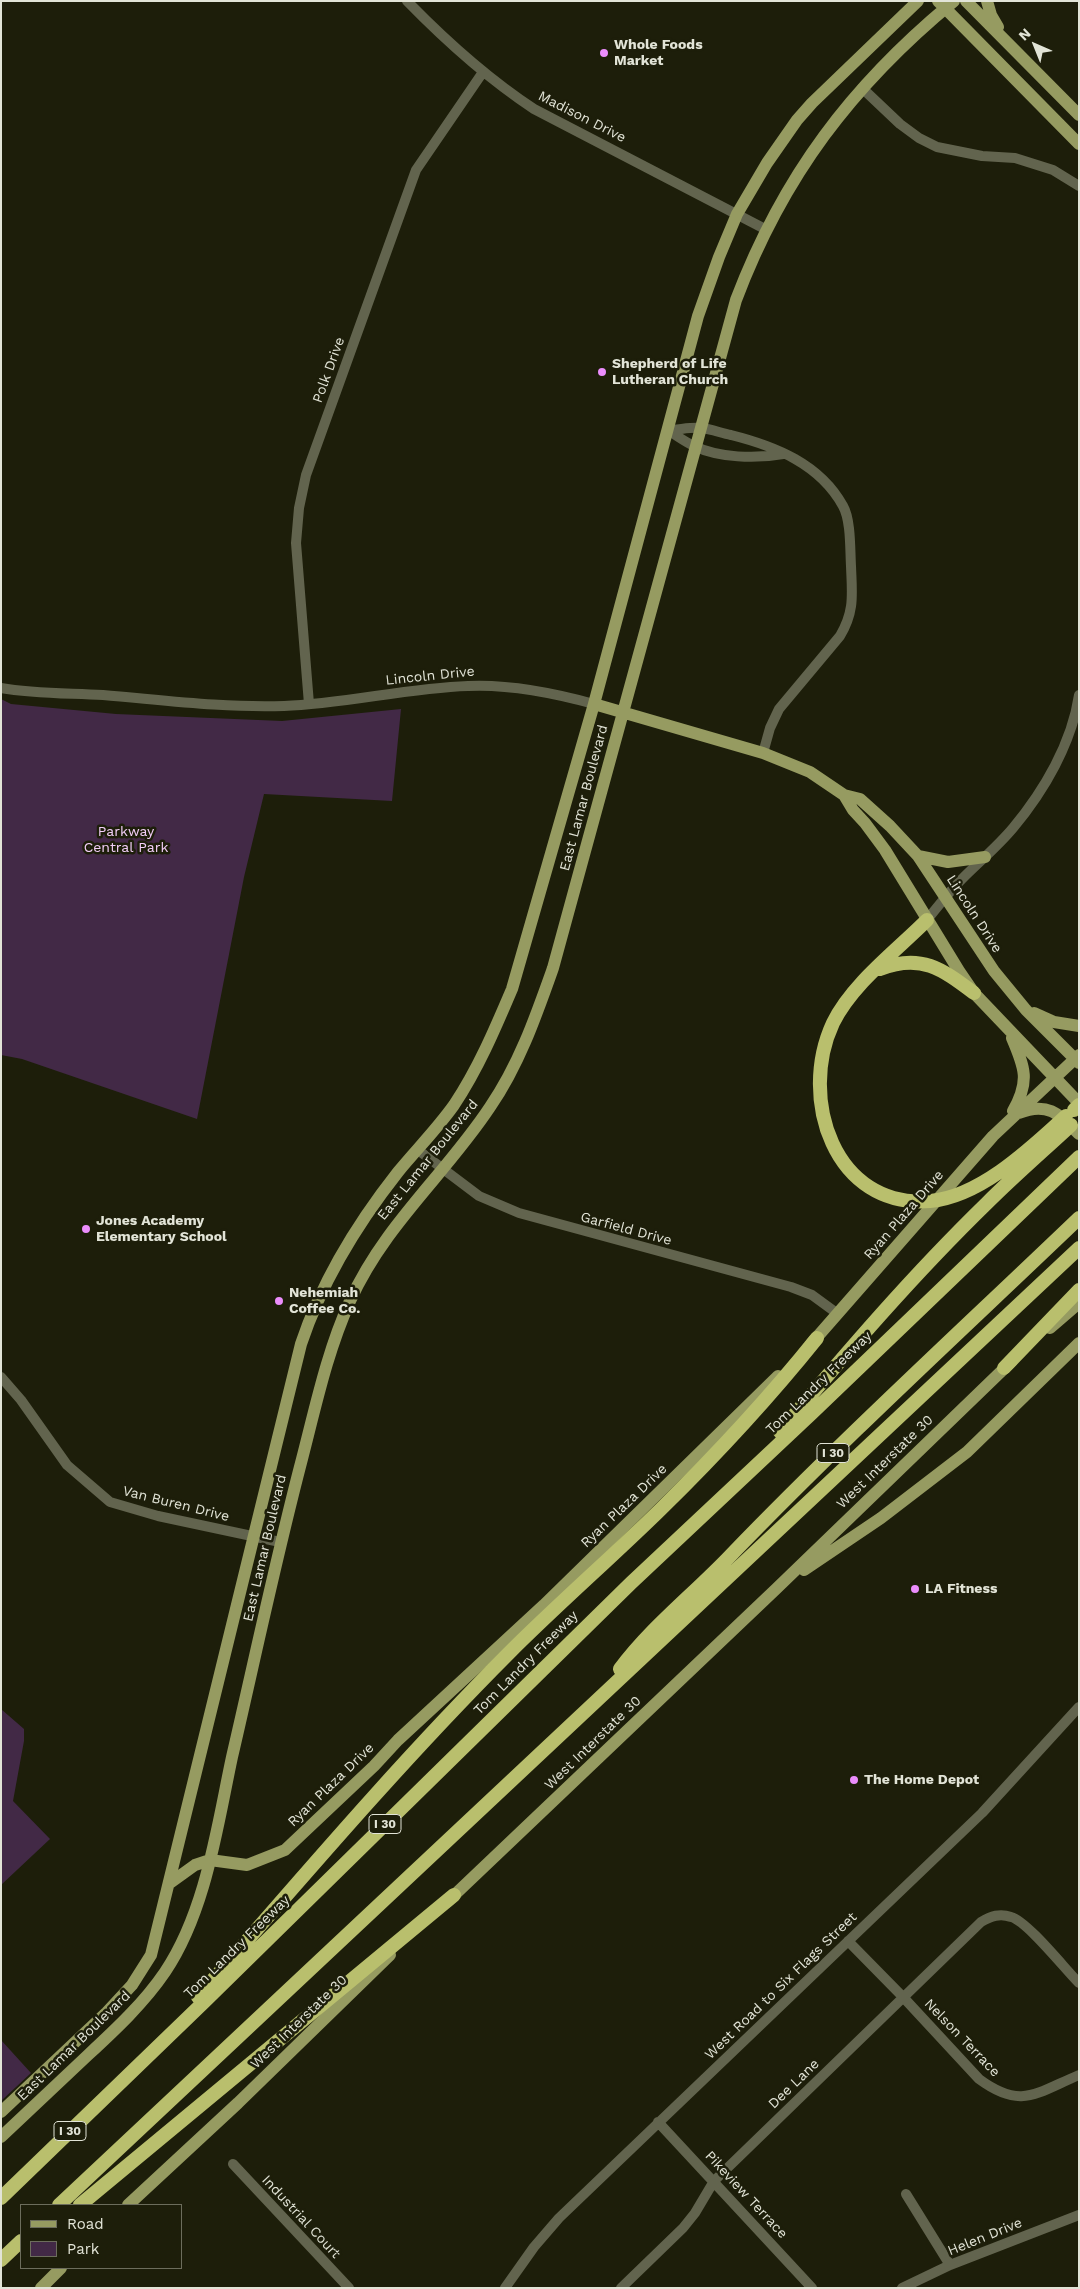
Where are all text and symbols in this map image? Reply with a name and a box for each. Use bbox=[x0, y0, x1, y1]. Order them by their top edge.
north arrow bbox=[1010, 20, 1060, 70]
text: N bbox=[1015, 25, 1034, 44]
place label: Whole Foods Market bbox=[614, 37, 703, 70]
marker: Whole Foods Market bbox=[598, 47, 610, 59]
street label: Madison Drive bbox=[535, 88, 629, 146]
street label: Polk Drive bbox=[309, 335, 349, 405]
place label: Shepherd of Life Lutheran Church bbox=[612, 356, 728, 388]
marker: Shepherd of Life Lutheran Church bbox=[596, 366, 608, 378]
street label: Lincoln Drive bbox=[385, 663, 475, 689]
street label: East Lamar Boulevard bbox=[556, 723, 612, 873]
park label: Parkway Central Park bbox=[84, 824, 168, 856]
street label: Lincoln Drive bbox=[943, 872, 1005, 956]
street label: East Lamar Boulevard bbox=[374, 1096, 482, 1224]
street label: Ryan Plaza Drive bbox=[861, 1167, 947, 1263]
street label: Garfield Drive bbox=[579, 1209, 673, 1249]
place label: Jones Academy Elementary School bbox=[96, 1213, 227, 1246]
marker: Jones Academy Elementary School bbox=[80, 1223, 92, 1235]
place label: Nehemiah Coffee Co. bbox=[289, 1285, 360, 1318]
marker: Nehemiah Coffee Co. bbox=[273, 1295, 285, 1307]
street label: Tom Landry Freeway bbox=[763, 1328, 875, 1438]
street label: West Interstate 30 bbox=[833, 1412, 937, 1512]
road number: I 30 bbox=[817, 1444, 849, 1462]
street label: Ryan Plaza Drive bbox=[578, 1461, 670, 1551]
street label: East Lamar Boulevard bbox=[240, 1473, 290, 1623]
street label: Van Buren Drive bbox=[121, 1483, 231, 1525]
place label: LA Fitness bbox=[925, 1581, 997, 1597]
marker: LA Fitness bbox=[909, 1583, 921, 1595]
street label: Tom Landry Freeway bbox=[470, 1607, 582, 1719]
street label: West Interstate 30 bbox=[541, 1693, 645, 1793]
street label: Ryan Plaza Drive bbox=[285, 1740, 377, 1830]
place label: The Home Depot bbox=[864, 1772, 979, 1788]
marker: The Home Depot bbox=[848, 1774, 860, 1786]
road number: I 30 bbox=[369, 1815, 401, 1834]
street label: Tom Landry Freeway bbox=[181, 1892, 293, 2002]
street label: West Road to Six Flags Street bbox=[702, 1909, 860, 2063]
street label: West Interstate 30 bbox=[247, 1972, 351, 2072]
street label: East Lamar Boulevard bbox=[14, 1988, 134, 2104]
street label: Nelson Terrace bbox=[921, 1996, 1003, 2080]
street label: Dee Lane bbox=[765, 2056, 823, 2112]
road number: I 30 bbox=[54, 2122, 86, 2140]
street label: Pikeview Terrace bbox=[701, 2148, 791, 2242]
street label: Industrial Court bbox=[258, 2172, 344, 2262]
legend bbox=[20, 2204, 182, 2269]
street label: Helen Drive bbox=[945, 2214, 1025, 2260]
text: Road bbox=[67, 2215, 104, 2233]
text: Park bbox=[67, 2240, 99, 2258]

